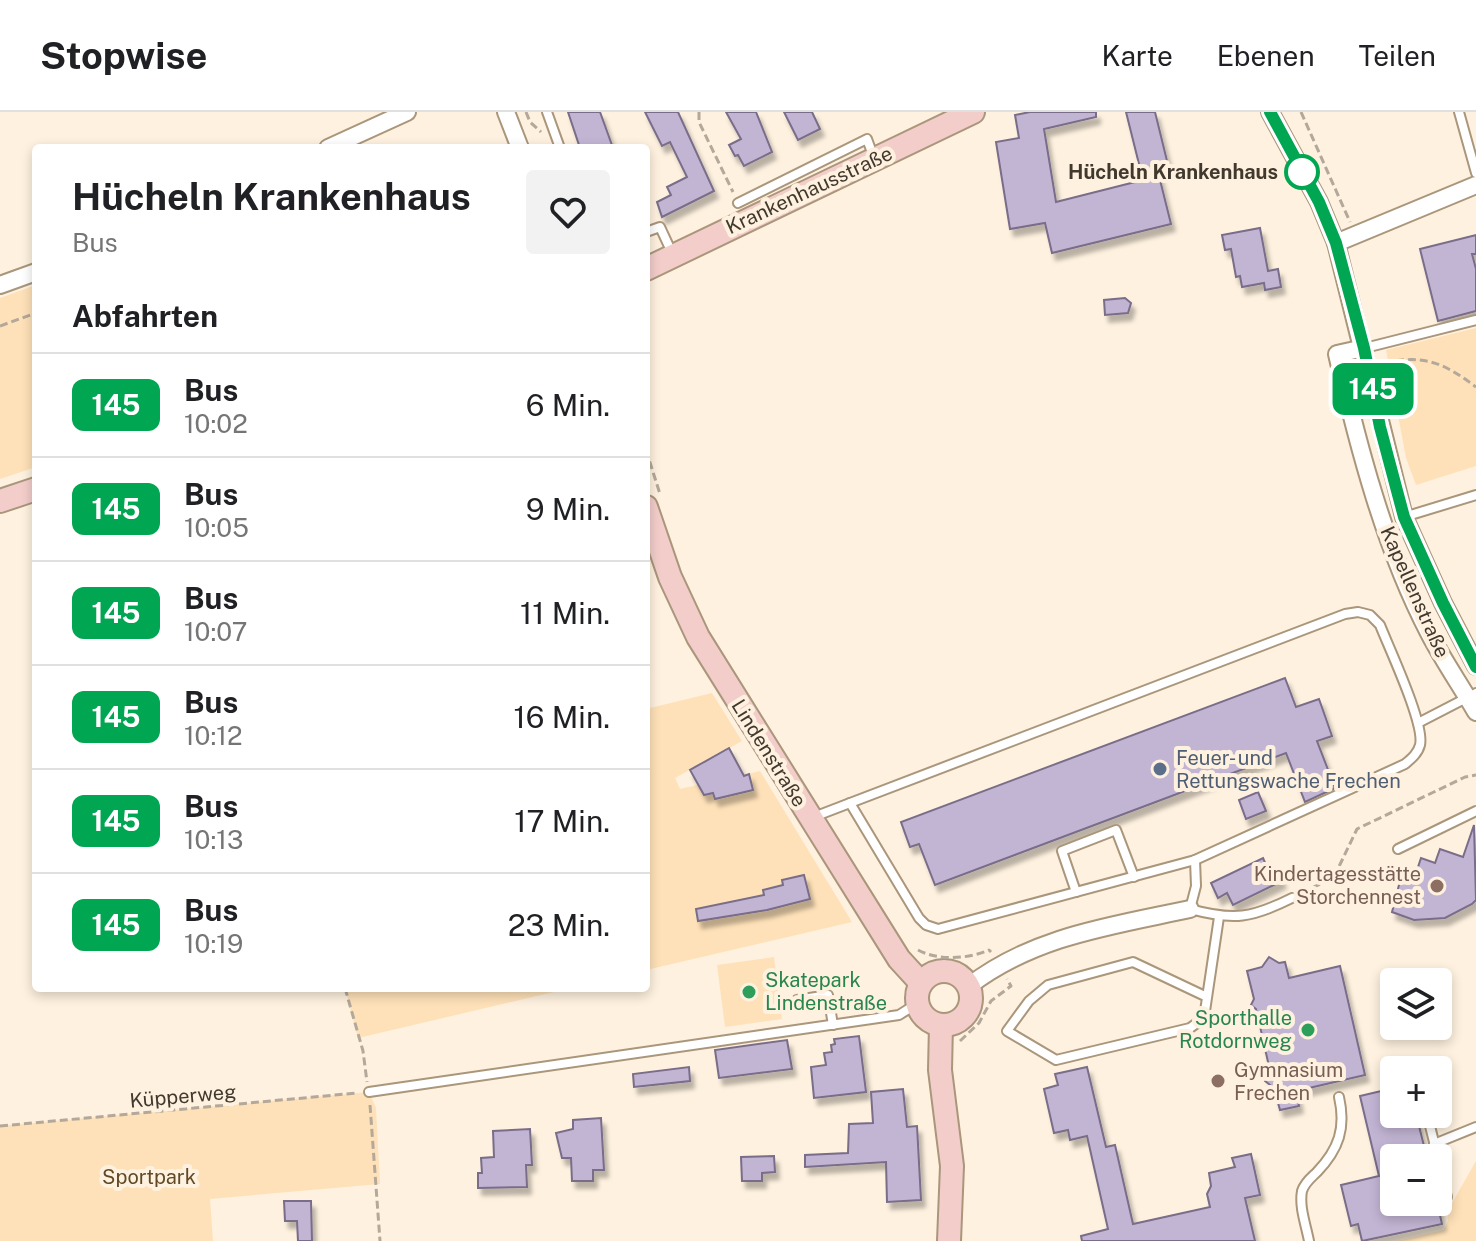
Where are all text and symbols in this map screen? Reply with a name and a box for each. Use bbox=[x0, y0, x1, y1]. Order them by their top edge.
text: Stopwise bbox=[40, 33, 207, 78]
text: Karte bbox=[1102, 39, 1173, 72]
text: Ebenen bbox=[1217, 39, 1315, 72]
text: Teilen bbox=[1359, 39, 1436, 72]
street label: Krankenhausstraße bbox=[722, 141, 896, 239]
marker: Hücheln Krankenhaus bbox=[1285, 155, 1319, 189]
place label: Hücheln Krankenhaus bbox=[1068, 160, 1278, 184]
button: heart bbox=[526, 170, 610, 254]
text: Hücheln Krankenhaus bbox=[72, 174, 471, 219]
text: Bus bbox=[72, 227, 118, 258]
text: Abfahrten bbox=[72, 298, 218, 334]
line badge: 145 bbox=[1327, 363, 1419, 415]
text: Bus bbox=[184, 372, 238, 408]
text: 145 bbox=[1349, 372, 1397, 405]
text: 6 Min. bbox=[526, 387, 610, 423]
text: 145 bbox=[92, 388, 140, 421]
text: 10:02 bbox=[184, 408, 248, 439]
text: Bus bbox=[184, 476, 238, 512]
text: 9 Min. bbox=[526, 491, 610, 527]
text: 145 bbox=[92, 492, 140, 525]
text: 10:05 bbox=[184, 512, 249, 543]
street label: Kapellenstraße bbox=[1375, 523, 1455, 661]
text: Bus bbox=[184, 580, 238, 616]
text: 11 Min. bbox=[520, 595, 610, 631]
text: 145 bbox=[92, 596, 140, 629]
text: 10:07 bbox=[184, 616, 247, 647]
text: Bus bbox=[184, 684, 238, 720]
street label: Lindenstraße bbox=[726, 695, 812, 811]
text: 16 Min. bbox=[514, 699, 610, 735]
text: 145 bbox=[92, 700, 140, 733]
text: 10:12 bbox=[184, 720, 242, 751]
place label: Feuer- und Rettungswache Frechen bbox=[1176, 746, 1401, 793]
marker: Feuer- und Rettungswache Frechen bbox=[1151, 760, 1169, 778]
text: Bus bbox=[184, 788, 238, 824]
text: 17 Min. bbox=[514, 803, 610, 839]
text: 145 bbox=[92, 804, 140, 837]
text: 10:13 bbox=[184, 824, 243, 855]
place label: Kindertagesstätte Storchennest bbox=[1254, 862, 1421, 909]
marker: Kindertagesstätte Storchennest bbox=[1428, 877, 1446, 895]
text: Bus bbox=[184, 892, 238, 928]
text: 23 Min. bbox=[508, 907, 610, 943]
text: 145 bbox=[92, 908, 140, 941]
text: 10:19 bbox=[184, 928, 243, 959]
place label: Skatepark Lindenstraße bbox=[765, 968, 887, 1015]
map controls bbox=[1380, 968, 1452, 1216]
button: layers bbox=[1380, 968, 1452, 1040]
marker: Skatepark Lindenstraße bbox=[740, 983, 758, 1001]
place label: Sporthalle Rotdornweg bbox=[1179, 1006, 1292, 1053]
marker: Sporthalle Rotdornweg bbox=[1299, 1021, 1317, 1039]
button: + bbox=[1380, 1056, 1452, 1128]
place label: Gymnasium Frechen bbox=[1234, 1058, 1343, 1105]
marker: Gymnasium Frechen bbox=[1209, 1072, 1227, 1090]
street label: Küpperweg bbox=[129, 1079, 237, 1113]
button: − bbox=[1380, 1144, 1452, 1216]
park label: Sportpark bbox=[102, 1165, 196, 1189]

